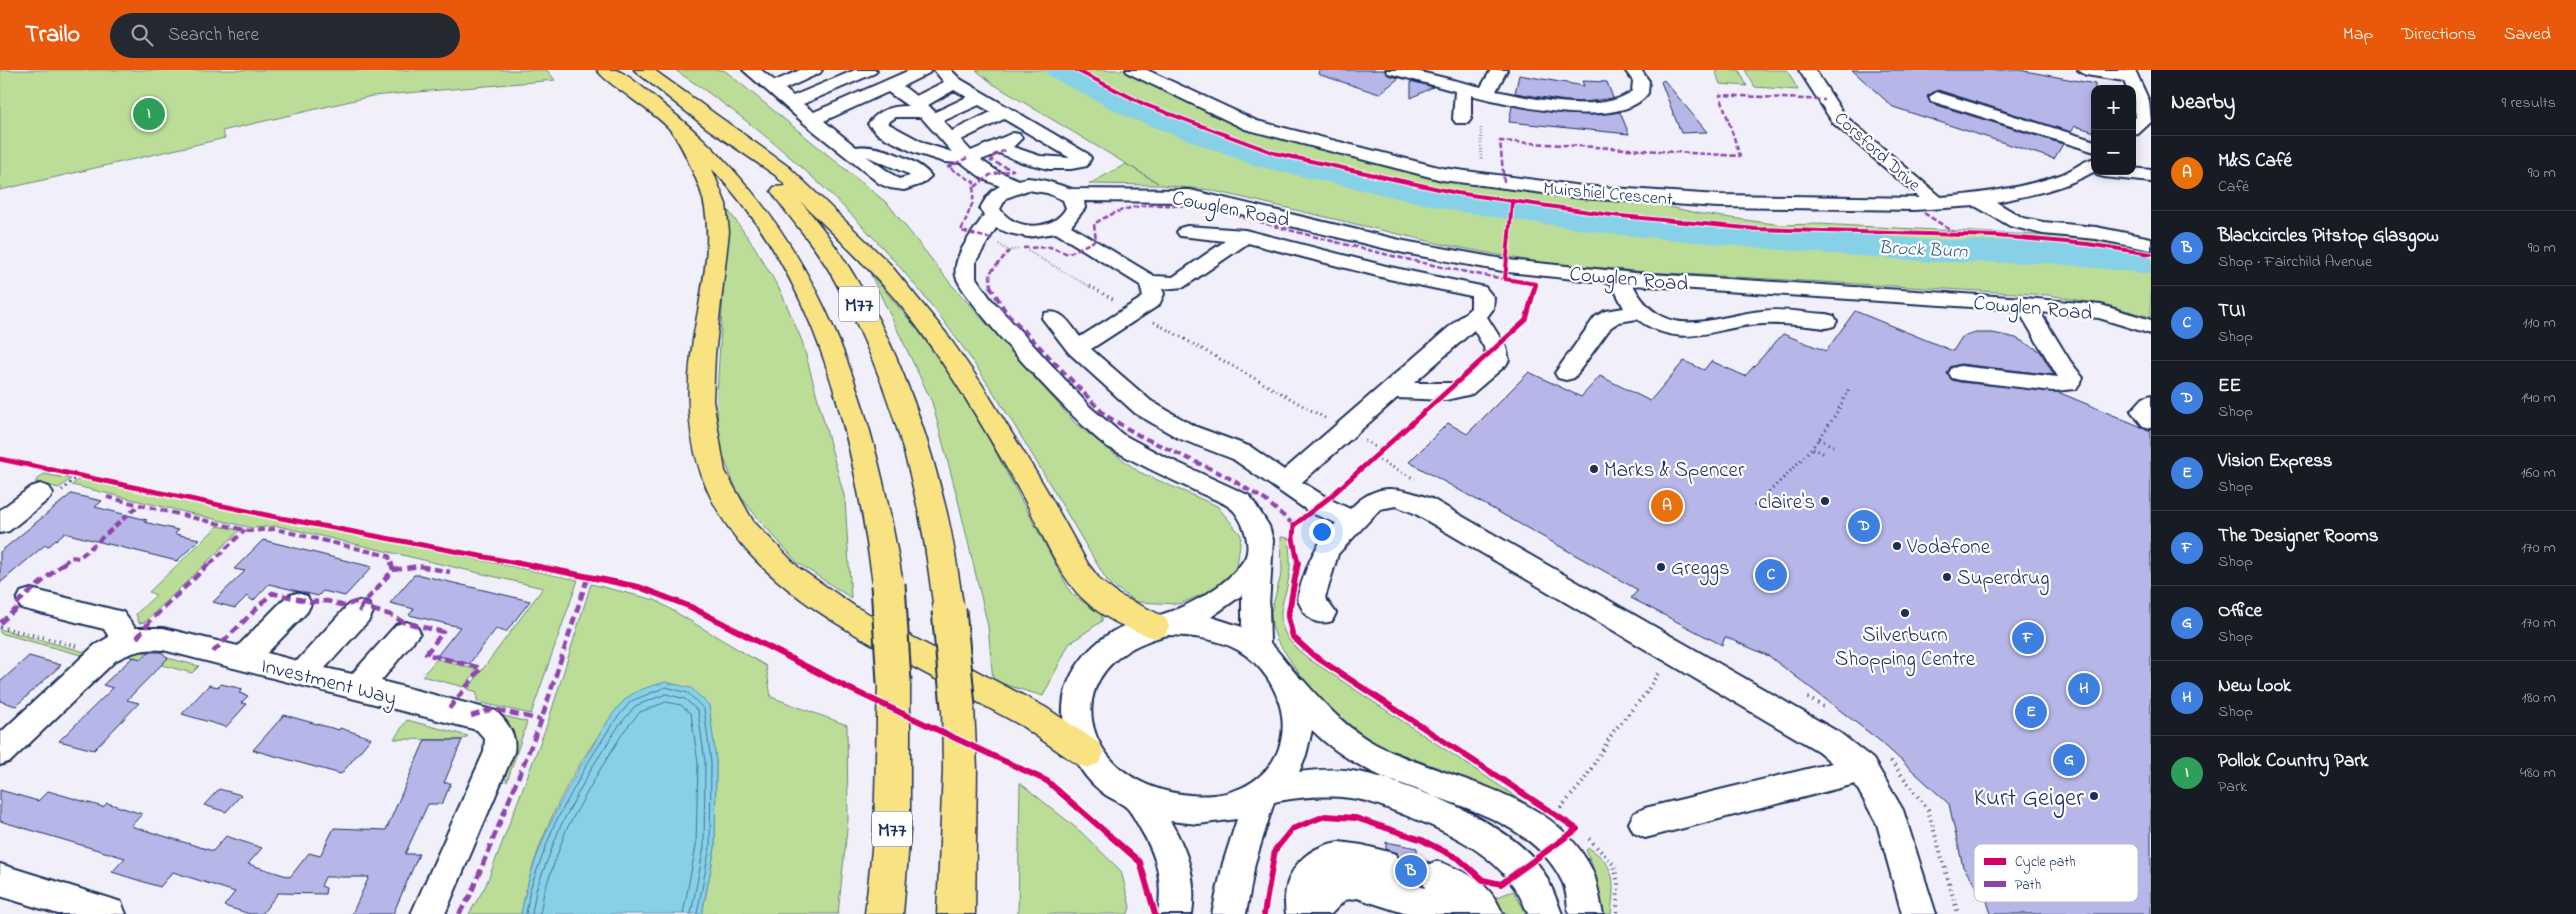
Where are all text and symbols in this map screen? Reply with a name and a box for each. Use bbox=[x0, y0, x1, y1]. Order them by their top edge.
search box bbox=[110, 13, 460, 58]
text: Trailo bbox=[25, 18, 80, 53]
icon: search bbox=[128, 21, 156, 49]
text: Search here bbox=[168, 22, 259, 49]
text: Map bbox=[2343, 22, 2373, 48]
text: Directions bbox=[2401, 22, 2476, 48]
text: Saved bbox=[2504, 22, 2551, 48]
map controls bbox=[2091, 85, 2136, 175]
button: + bbox=[2091, 85, 2136, 130]
text: Nearby bbox=[2171, 88, 2235, 118]
text: 9 results bbox=[2502, 91, 2556, 115]
pin: I bbox=[133, 95, 165, 133]
street label: Corsford Drive bbox=[1828, 107, 1926, 199]
button: − bbox=[2091, 130, 2136, 175]
text: M&S Café bbox=[2218, 148, 2292, 175]
text: A bbox=[2182, 161, 2192, 185]
text: 90 m bbox=[2528, 161, 2556, 185]
text: Café bbox=[2218, 175, 2249, 199]
street label: Muirshiel Crescent bbox=[1542, 176, 1674, 214]
street label: Cowglen Road bbox=[1169, 184, 1292, 238]
text: Blackcircles Pitstop Glasgow bbox=[2218, 223, 2439, 250]
water label: Brock Burn bbox=[1878, 235, 1969, 266]
text: B bbox=[2182, 236, 2192, 260]
text: 90 m bbox=[2528, 236, 2556, 260]
text: Shop · Fairchild Avenue bbox=[2218, 250, 2372, 274]
street label: Cowglen Road bbox=[1568, 260, 1690, 302]
road number: M77 bbox=[839, 286, 879, 322]
street label: Cowglen Road bbox=[1972, 289, 2094, 331]
text: TUI bbox=[2218, 298, 2245, 325]
text: C bbox=[2183, 311, 2191, 335]
text: 110 m bbox=[2522, 311, 2556, 335]
text: Shop bbox=[2218, 325, 2253, 349]
text: EE bbox=[2218, 373, 2241, 400]
text: D bbox=[2181, 386, 2193, 410]
text: 140 m bbox=[2521, 386, 2556, 410]
text: Shop bbox=[2218, 400, 2253, 424]
text: Vision Express bbox=[2218, 448, 2333, 475]
place label: Marks & Spencer bbox=[1604, 456, 1745, 486]
text: E bbox=[2182, 461, 2192, 485]
text: 160 m bbox=[2521, 461, 2556, 485]
marker: Marks & Spencer bbox=[1588, 463, 1600, 475]
text: Shop bbox=[2218, 475, 2253, 499]
pin: A bbox=[1651, 487, 1683, 525]
place label: claire's bbox=[1758, 488, 1815, 518]
marker: claire's bbox=[1819, 495, 1831, 507]
pin: D bbox=[1848, 507, 1880, 545]
your location bbox=[1309, 519, 1335, 545]
text: The Designer Rooms bbox=[2218, 523, 2378, 550]
place label: Vodafone bbox=[1906, 533, 1991, 563]
text: F bbox=[2182, 536, 2192, 560]
text: 170 m bbox=[2521, 536, 2556, 560]
marker: Vodafone bbox=[1891, 540, 1903, 552]
text: Shop bbox=[2218, 550, 2253, 574]
place label: Greggs bbox=[1671, 554, 1730, 586]
pin: C bbox=[1755, 556, 1787, 594]
marker: Greggs bbox=[1655, 561, 1667, 573]
place label: Superdrug bbox=[1957, 564, 2049, 596]
marker: Superdrug bbox=[1941, 571, 1953, 583]
text: Office bbox=[2218, 598, 2262, 625]
marker: Silverburn Shopping Centre bbox=[1899, 607, 1911, 619]
text: G bbox=[2182, 611, 2192, 635]
text: 170 m bbox=[2521, 611, 2556, 635]
pin: F bbox=[2012, 619, 2044, 657]
place label: Silverburn Shopping Centre bbox=[1835, 621, 1976, 677]
text: Shop bbox=[2218, 625, 2253, 649]
street label: Investment Way bbox=[257, 652, 400, 716]
pin: H bbox=[2068, 670, 2100, 708]
text: New Look bbox=[2218, 673, 2291, 700]
text: H bbox=[2182, 686, 2192, 710]
text: 180 m bbox=[2522, 686, 2556, 710]
pin: E bbox=[2015, 693, 2047, 731]
text: Shop bbox=[2218, 700, 2253, 724]
pin: G bbox=[2053, 741, 2085, 779]
text: Pollok Country Park bbox=[2218, 748, 2368, 775]
text: I bbox=[2185, 761, 2189, 785]
text: 480 m bbox=[2520, 761, 2556, 785]
text: Park bbox=[2218, 775, 2247, 799]
place label: Kurt Geiger bbox=[1974, 781, 2084, 818]
marker: Kurt Geiger bbox=[2088, 790, 2100, 802]
road number: M77 bbox=[872, 812, 912, 846]
legend bbox=[1974, 844, 2138, 902]
pin: B bbox=[1395, 852, 1427, 890]
text: Cycle path bbox=[2015, 852, 2076, 874]
text: Path bbox=[2015, 875, 2041, 896]

